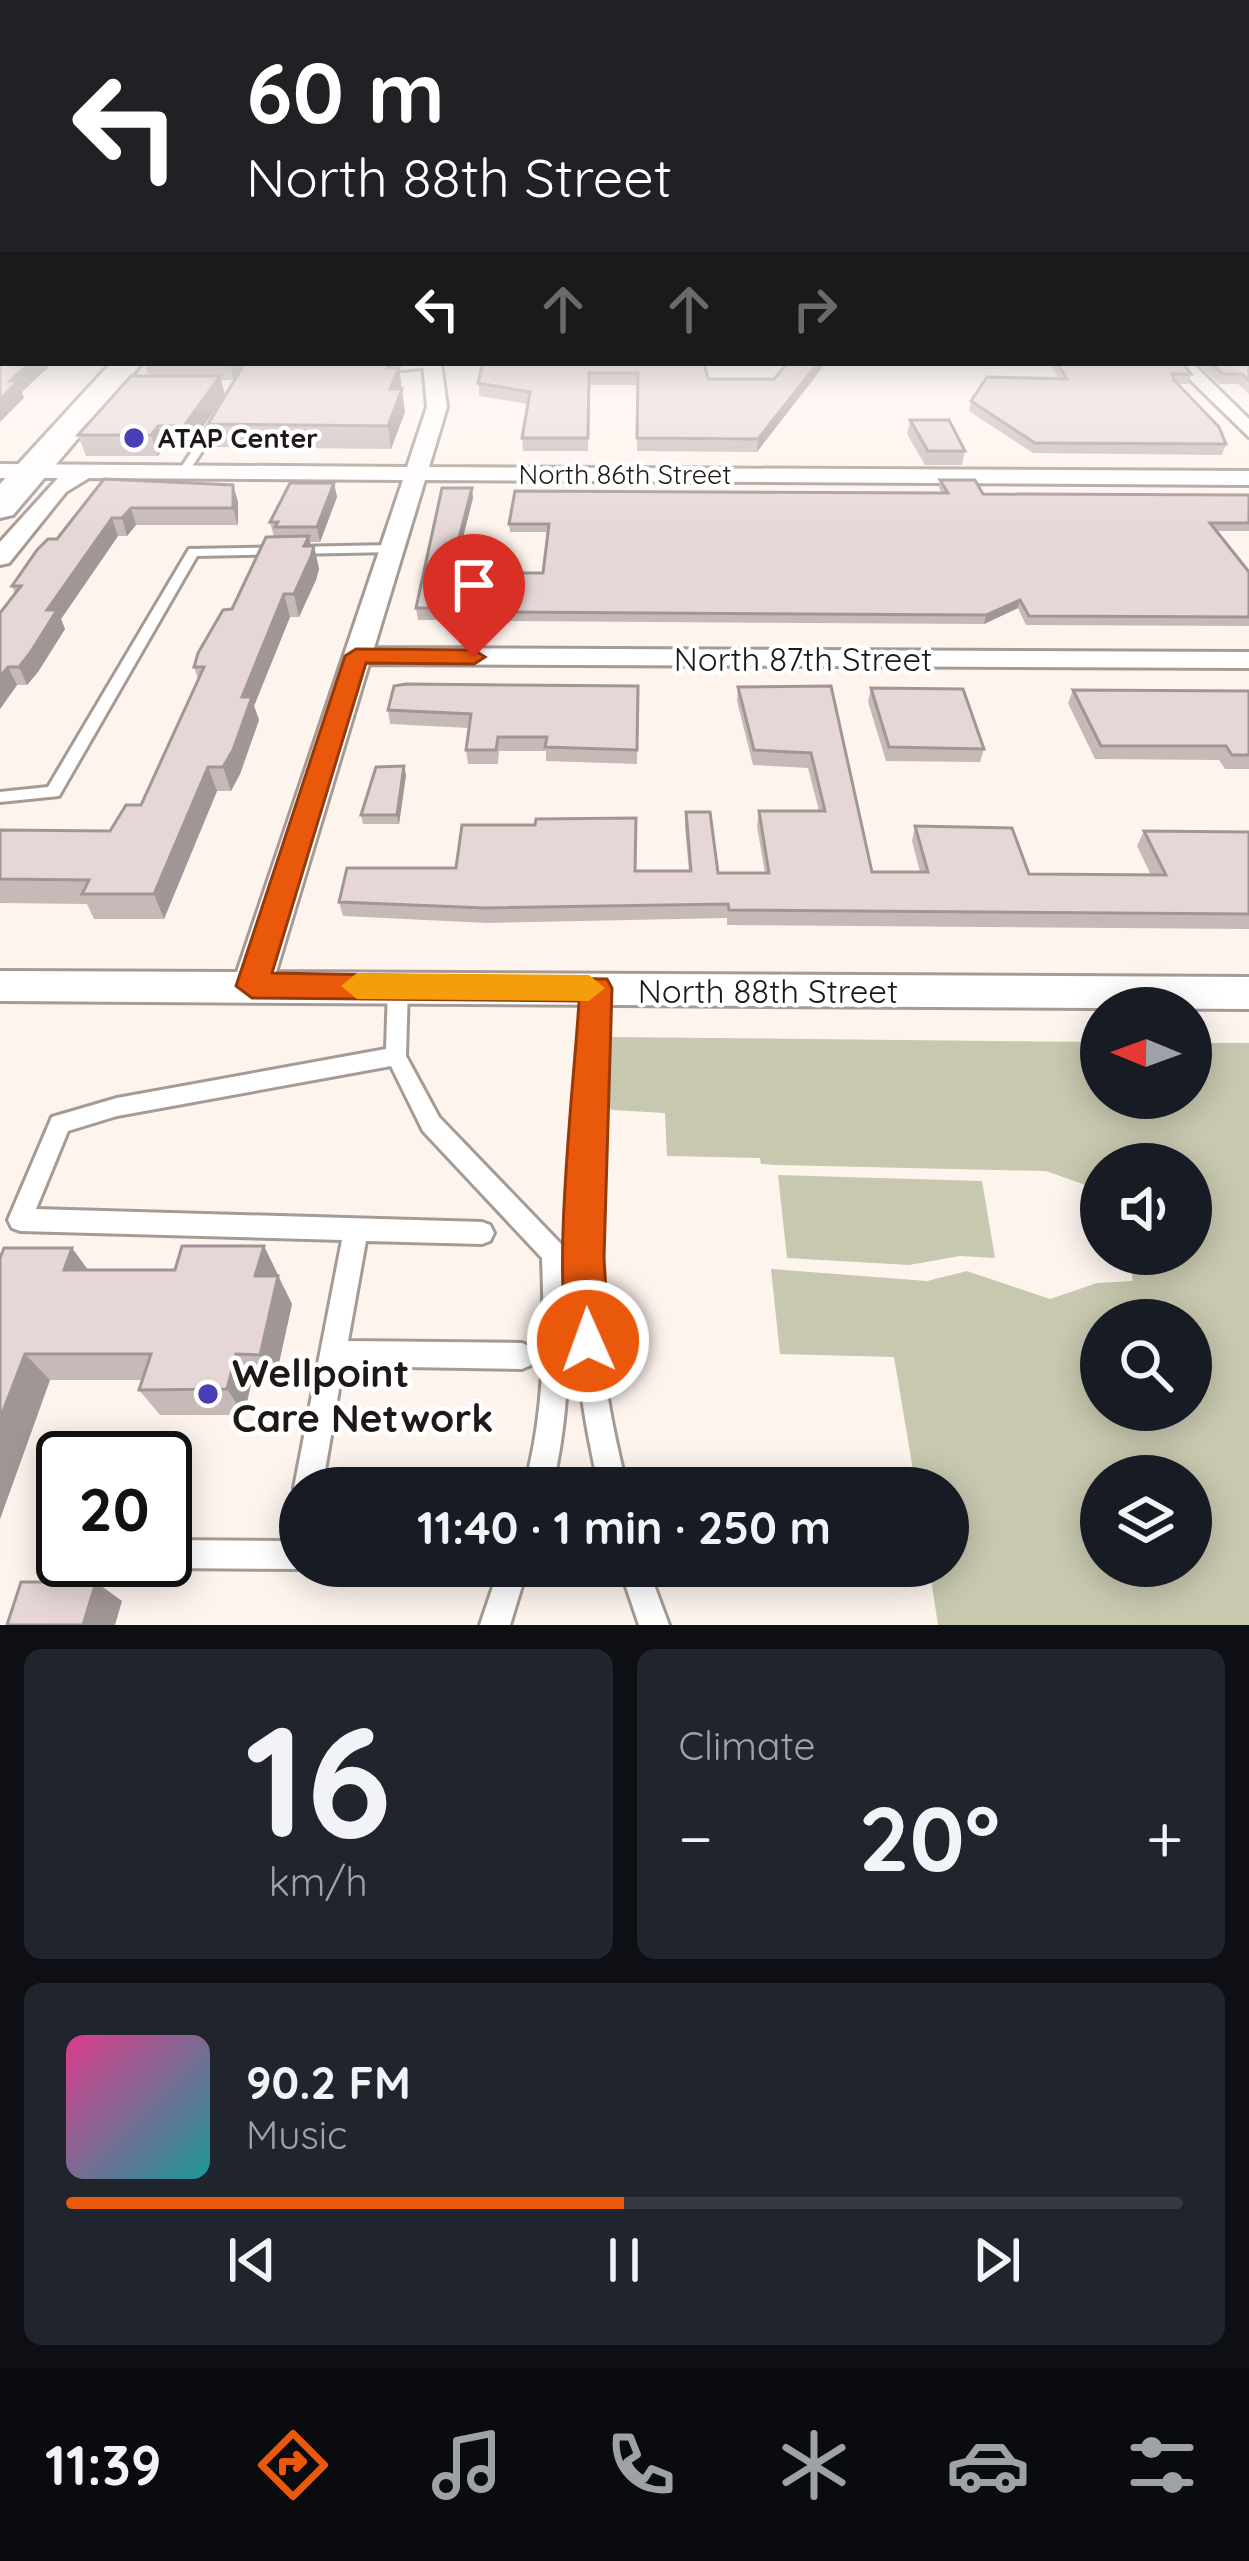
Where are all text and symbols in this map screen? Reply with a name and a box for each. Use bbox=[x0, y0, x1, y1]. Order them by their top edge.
text: 60 m bbox=[246, 39, 445, 144]
icon: left bbox=[48, 48, 204, 204]
text: North 88th Street bbox=[246, 143, 672, 211]
icon: left bbox=[404, 276, 470, 342]
icon: ahead bbox=[530, 276, 596, 342]
icon: ahead bbox=[656, 276, 722, 342]
icon: right bbox=[782, 276, 848, 342]
place label: ATAP Center bbox=[158, 421, 318, 455]
marker: ATAP Center bbox=[121, 425, 147, 451]
street label: North 86th Street bbox=[519, 457, 731, 491]
pin bbox=[423, 534, 525, 657]
icon: arrive bbox=[441, 552, 507, 618]
street label: North 87th Street bbox=[674, 638, 932, 679]
street label: North 88th Street bbox=[638, 970, 898, 1011]
north arrow bbox=[1080, 987, 1212, 1119]
map controls bbox=[1080, 987, 1212, 1587]
button: sound bbox=[1080, 1143, 1212, 1275]
position arrow bbox=[525, 1278, 651, 1404]
button: search bbox=[1080, 1299, 1212, 1431]
place label: Wellpoint Care Network bbox=[232, 1348, 494, 1442]
marker: Wellpoint Care Network bbox=[195, 1381, 221, 1407]
speed limit sign: 20 bbox=[36, 1431, 192, 1587]
button: layers bbox=[1080, 1455, 1212, 1587]
text: 11:40 · 1 min · 250 m bbox=[417, 1499, 831, 1555]
text: 16 bbox=[245, 1681, 392, 1876]
text: Climate bbox=[679, 1721, 816, 1770]
text: 20° bbox=[858, 1781, 1000, 1894]
text: − bbox=[679, 1796, 713, 1879]
text: + bbox=[1146, 1796, 1183, 1879]
text: km/h bbox=[269, 1857, 368, 1906]
text: 90.2 FM bbox=[246, 2054, 411, 2110]
text: Music bbox=[246, 2110, 347, 2159]
icon: previous bbox=[219, 2227, 285, 2293]
icon: pause bbox=[591, 2227, 657, 2293]
icon: next bbox=[964, 2227, 1030, 2293]
icon: directions bbox=[251, 2423, 335, 2507]
icon: music bbox=[425, 2423, 509, 2507]
icon: phone bbox=[599, 2423, 683, 2507]
icon: climate bbox=[772, 2423, 856, 2507]
icon: car bbox=[946, 2423, 1030, 2507]
icon: filters bbox=[1120, 2423, 1204, 2507]
text: 11:39 bbox=[45, 2431, 161, 2499]

